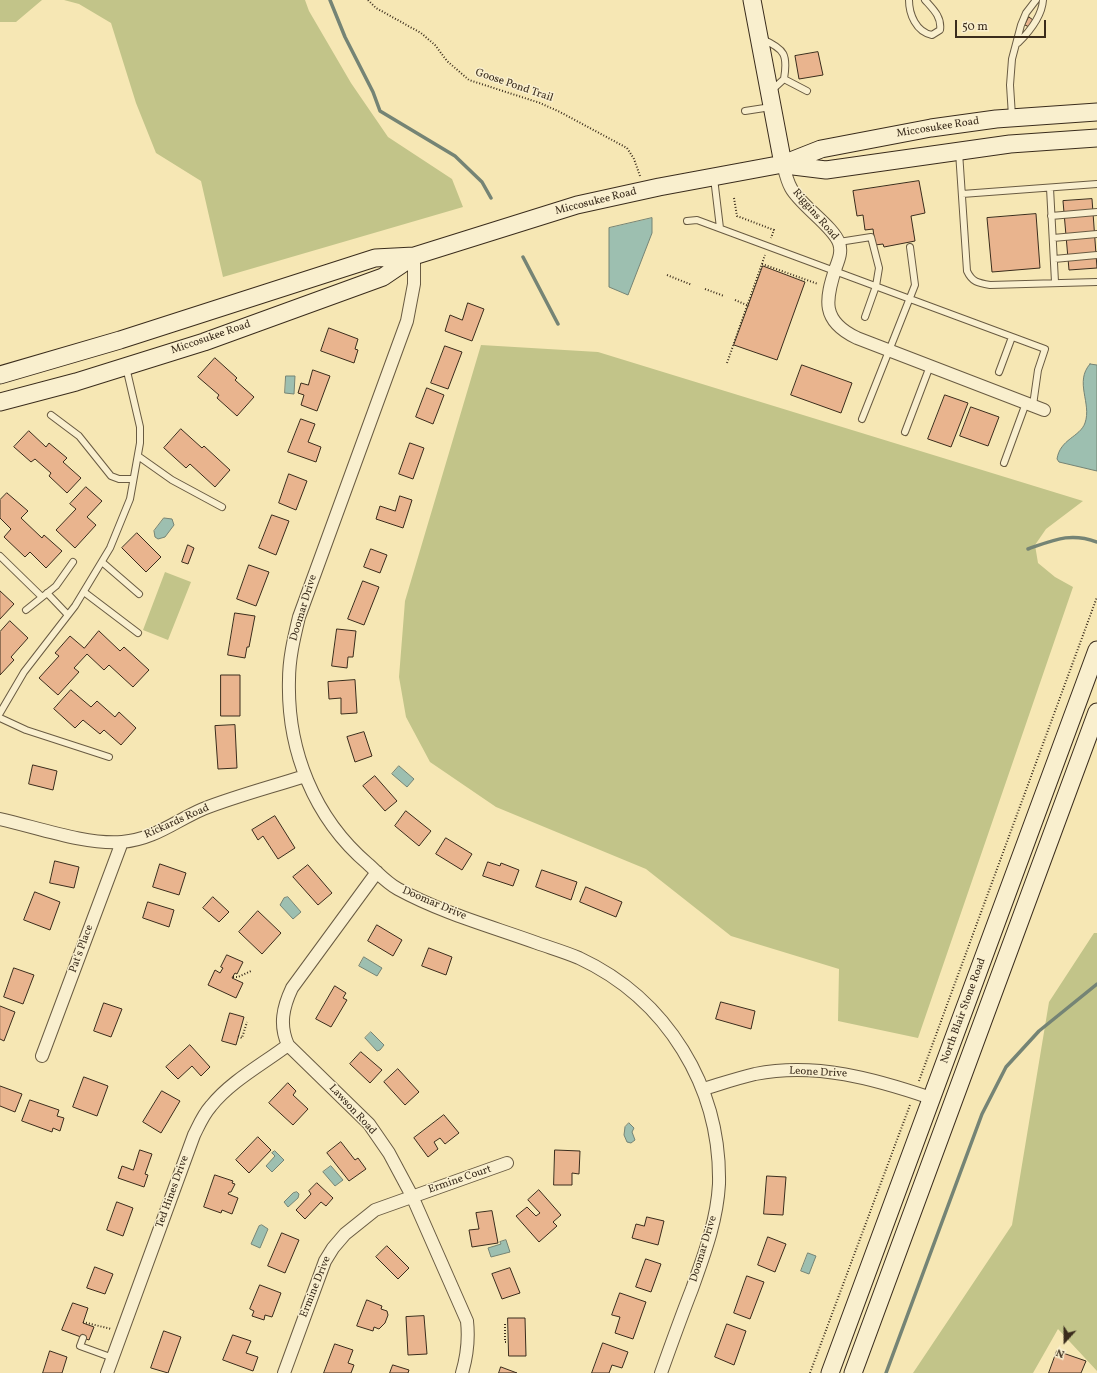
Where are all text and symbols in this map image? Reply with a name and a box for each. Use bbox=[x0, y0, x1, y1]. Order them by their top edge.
scale bar bbox=[957, 12, 1048, 38]
text: 50 m bbox=[962, 19, 988, 35]
street label: Goose Pond Trail bbox=[473, 66, 555, 106]
street label: Miccosukee Road bbox=[896, 115, 980, 141]
street label: Miccosukee Road bbox=[554, 186, 638, 218]
street label: Riggins Road bbox=[789, 187, 841, 243]
street label: Miccosukee Road bbox=[169, 318, 253, 358]
street label: Doomar Drive bbox=[288, 573, 320, 643]
street label: Rickards Road bbox=[143, 802, 211, 842]
street label: Doomar Drive bbox=[400, 885, 468, 923]
street label: Pat's Place bbox=[67, 923, 97, 975]
street label: North Blair Stone Road bbox=[939, 956, 989, 1066]
street label: Leone Drive bbox=[789, 1065, 847, 1081]
street label: Lawson Road bbox=[325, 1082, 379, 1138]
street label: Ted Hines Drive bbox=[154, 1154, 192, 1230]
street label: Ermine Court bbox=[427, 1163, 493, 1197]
street label: Doomar Drive bbox=[688, 1214, 720, 1284]
street label: Ermine Drive bbox=[298, 1254, 334, 1320]
north arrow bbox=[1045, 1321, 1085, 1361]
text: N bbox=[1054, 1344, 1067, 1361]

